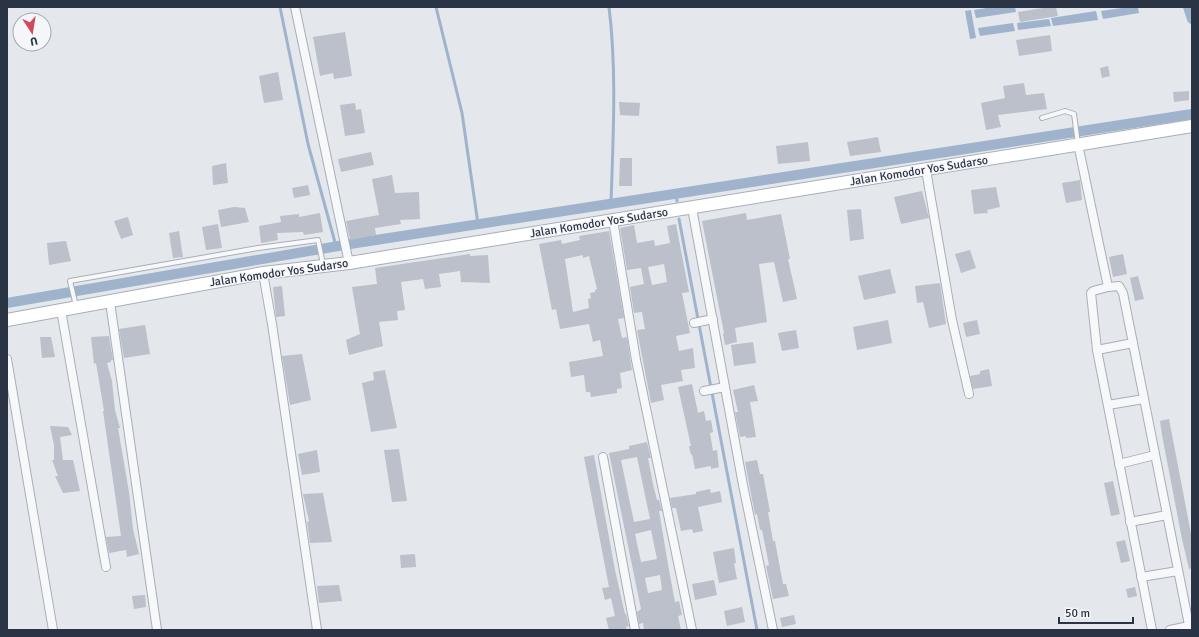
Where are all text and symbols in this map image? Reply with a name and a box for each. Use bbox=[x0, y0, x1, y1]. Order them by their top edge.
north arrow bbox=[12, 12, 52, 52]
text: U bbox=[29, 34, 39, 48]
street label: Jalan Komodor Yos Sudarso bbox=[849, 153, 989, 189]
street label: Jalan Komodor Yos Sudarso bbox=[529, 205, 669, 241]
street label: Jalan Komodor Yos Sudarso bbox=[209, 256, 349, 290]
scale bar bbox=[1059, 599, 1133, 625]
text: 50 m bbox=[1065, 606, 1090, 621]

